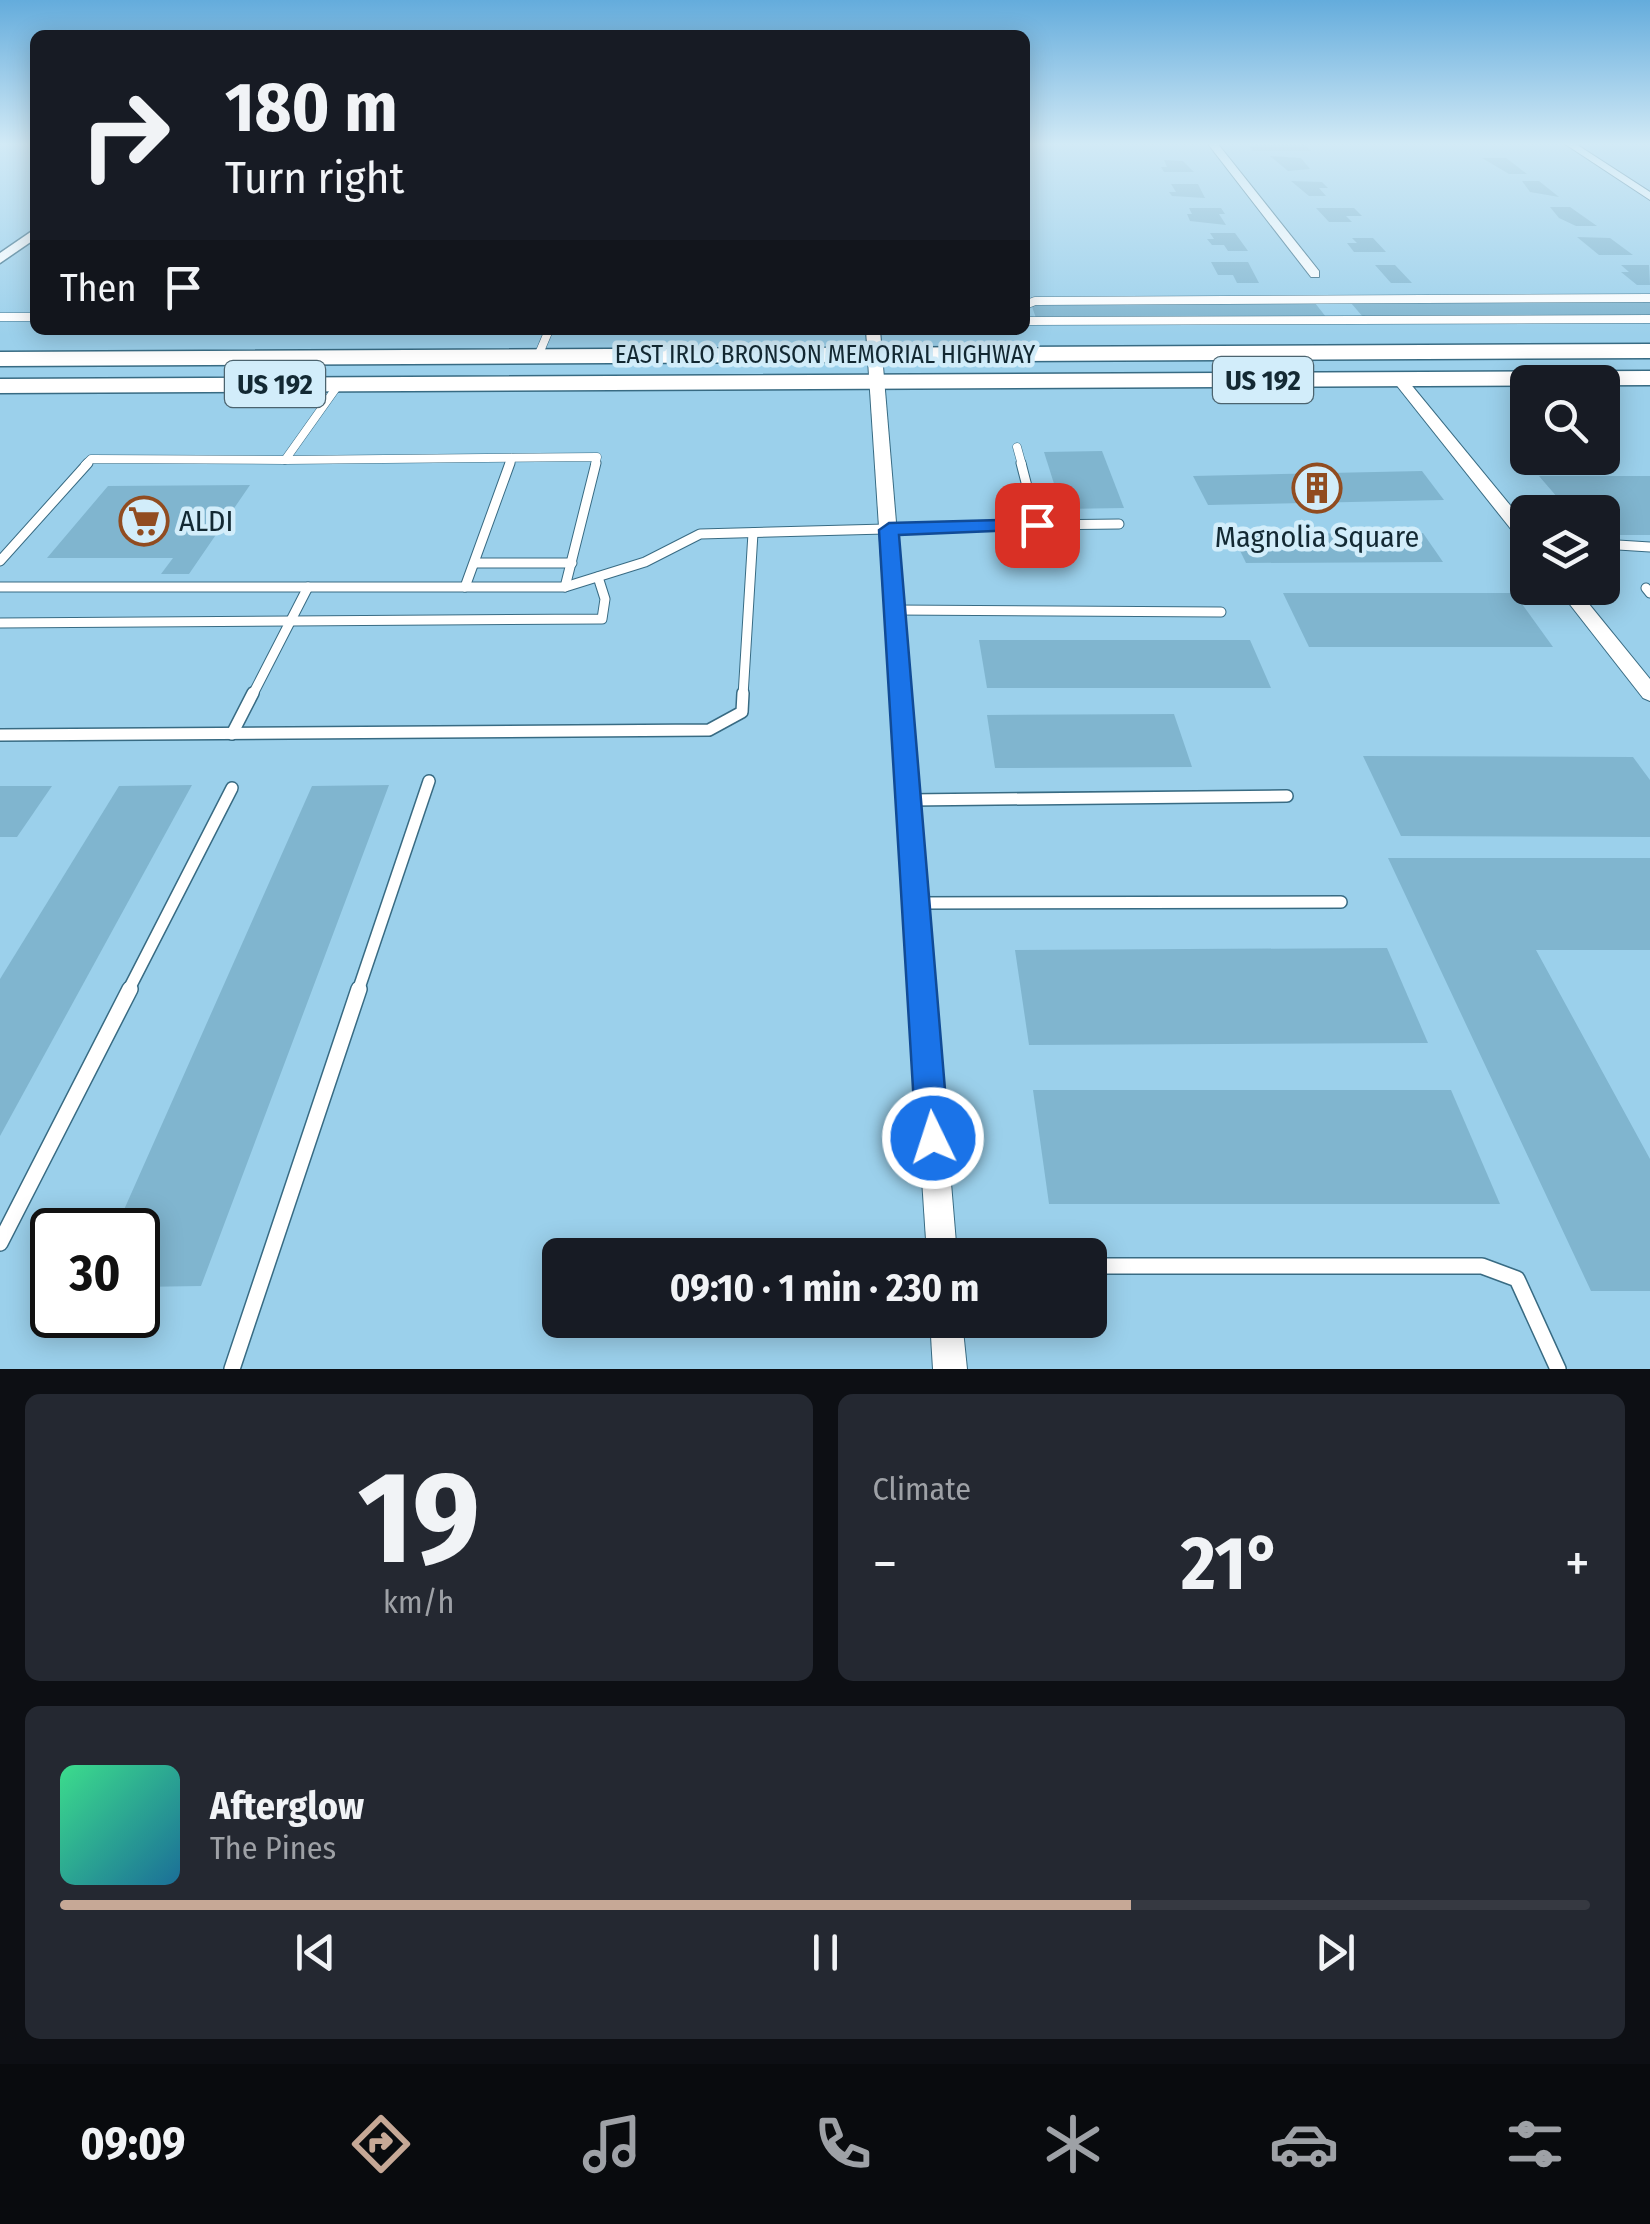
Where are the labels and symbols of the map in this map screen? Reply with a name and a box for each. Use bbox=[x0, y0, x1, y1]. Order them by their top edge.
street label: EAST IRLO BRONSON MEMORIAL HIGHWAY bbox=[615, 340, 1036, 370]
road number: US 192 bbox=[1213, 357, 1313, 403]
road number: US 192 bbox=[225, 361, 325, 407]
building icon: Magnolia Square bbox=[1291, 462, 1343, 514]
pin bbox=[995, 483, 1080, 568]
supermarket icon: ALDI bbox=[118, 495, 170, 547]
place label: ALDI bbox=[179, 503, 233, 539]
place label: Magnolia Square bbox=[1215, 519, 1419, 555]
position arrow bbox=[881, 1086, 985, 1190]
speed limit sign: 30 bbox=[30, 1208, 160, 1338]

